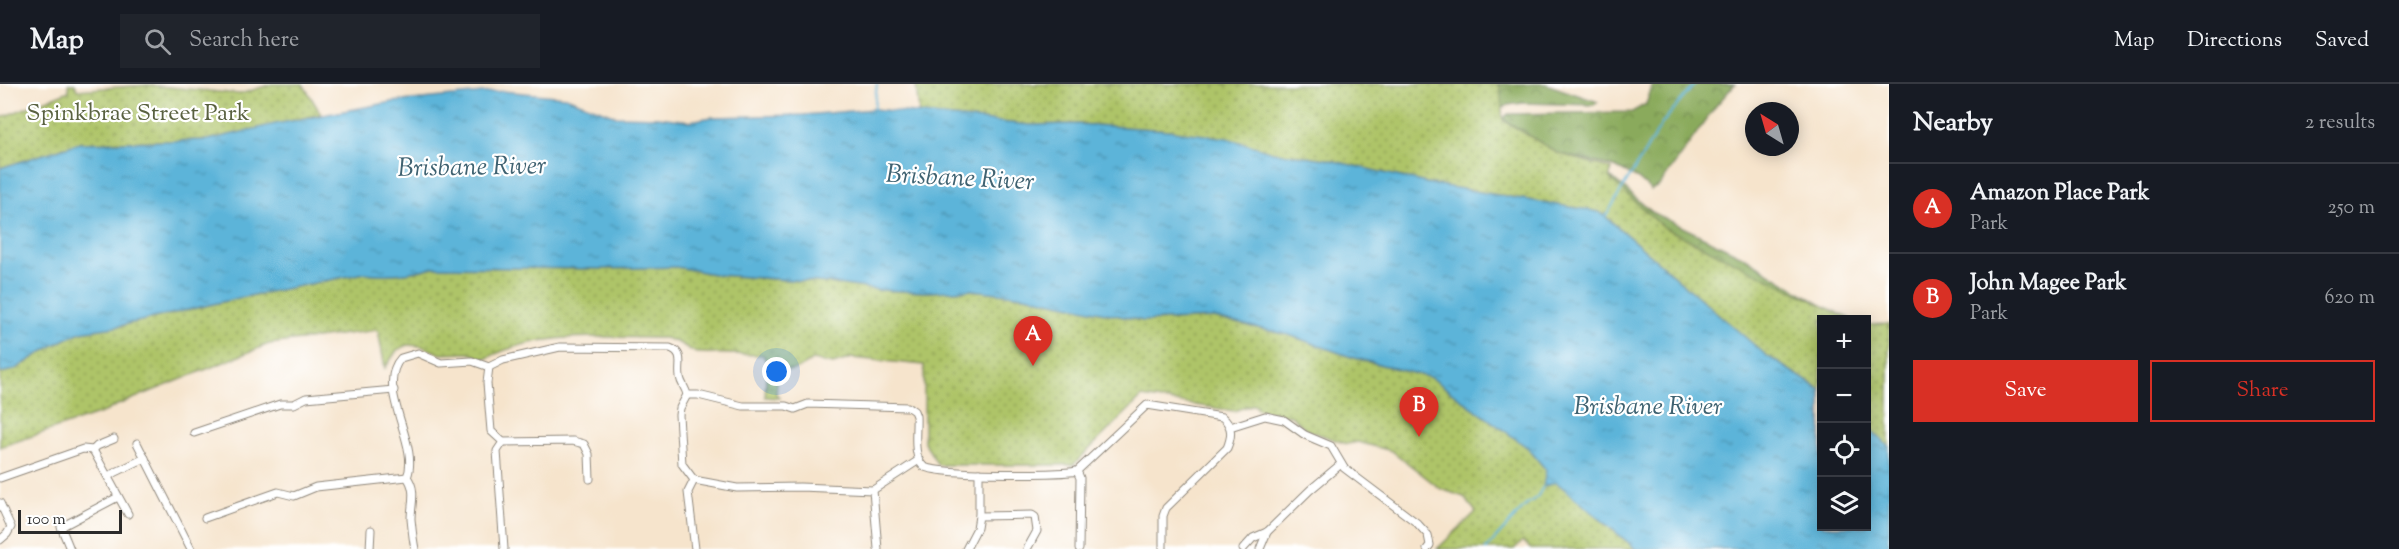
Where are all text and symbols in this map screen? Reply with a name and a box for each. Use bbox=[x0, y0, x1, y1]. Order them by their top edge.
search box bbox=[120, 14, 540, 68]
text: Map bbox=[30, 21, 84, 61]
icon: search bbox=[141, 25, 174, 58]
text: Search here bbox=[189, 25, 299, 57]
text: Map bbox=[2114, 26, 2154, 56]
text: Directions bbox=[2187, 26, 2282, 56]
text: Saved bbox=[2315, 26, 2369, 56]
park label: Spinkbrae Street Park bbox=[26, 97, 250, 131]
north arrow bbox=[1745, 102, 1799, 156]
text: Nearby bbox=[1913, 105, 1993, 142]
text: 2 results bbox=[2305, 109, 2375, 138]
water label: Brisbane River bbox=[397, 148, 547, 188]
water label: Brisbane River bbox=[885, 157, 1035, 201]
text: Amazon Place Park bbox=[1970, 178, 2150, 210]
text: A bbox=[1924, 194, 1941, 223]
text: 250 m bbox=[2327, 194, 2375, 223]
text: Park bbox=[1970, 210, 2008, 239]
text: John Magee Park bbox=[1970, 268, 2127, 300]
text: B bbox=[1926, 284, 1939, 313]
text: 620 m bbox=[2325, 284, 2375, 313]
text: Park bbox=[1970, 300, 2008, 329]
map controls bbox=[1817, 315, 1871, 531]
button: + bbox=[1817, 315, 1871, 369]
pin: A bbox=[1014, 316, 1052, 366]
your location bbox=[762, 357, 791, 386]
button: Save bbox=[1913, 360, 2138, 422]
button: Share bbox=[2150, 360, 2375, 422]
button: − bbox=[1817, 369, 1871, 423]
pin: B bbox=[1400, 388, 1438, 437]
water label: Brisbane River bbox=[1574, 389, 1722, 426]
button: locate bbox=[1817, 423, 1871, 477]
button: layers bbox=[1817, 477, 1871, 531]
scale bar bbox=[18, 507, 122, 534]
text: 100 m bbox=[27, 509, 66, 532]

